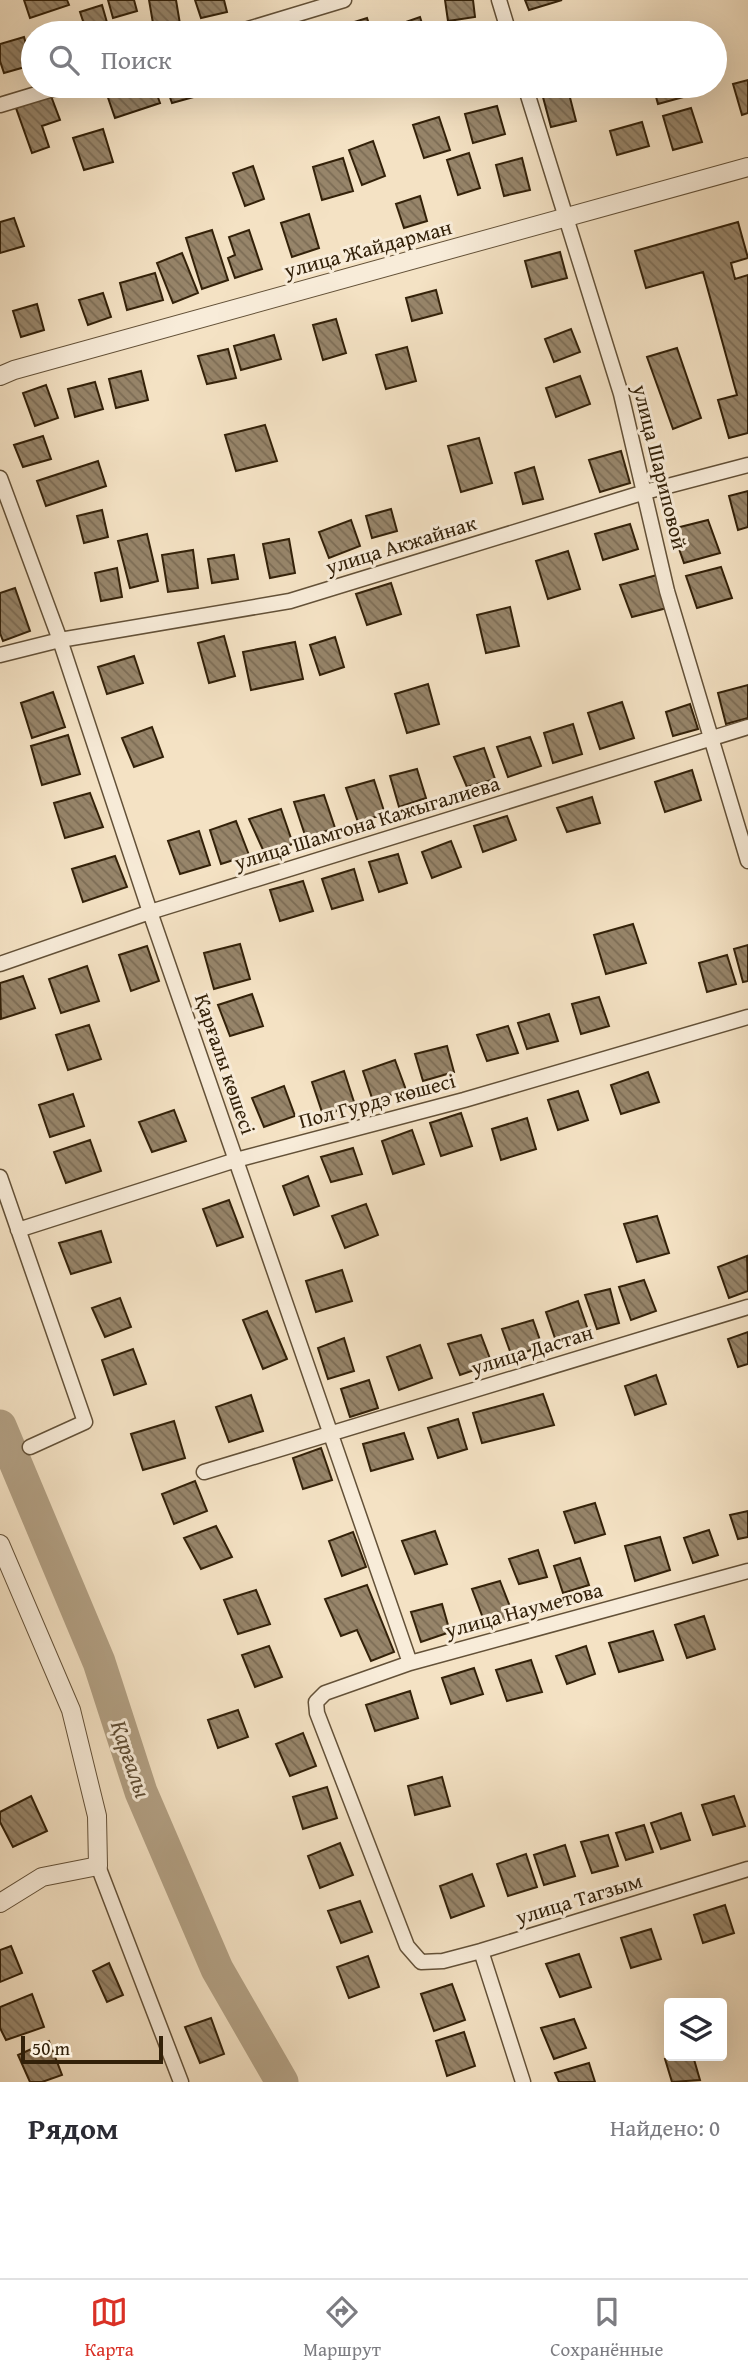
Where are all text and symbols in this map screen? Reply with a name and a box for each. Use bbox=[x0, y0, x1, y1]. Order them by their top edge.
search box bbox=[21, 21, 727, 98]
text: Поиск bbox=[101, 40, 172, 79]
icon: search bbox=[45, 41, 83, 79]
street label: улица Жайдарман bbox=[280, 211, 455, 286]
street label: улица Шариповой bbox=[625, 380, 696, 552]
street label: улица Акжайнак bbox=[321, 507, 480, 582]
street label: улица Шамгона Кажыгалиева bbox=[229, 767, 503, 878]
street label: Қарғалы көшесі bbox=[187, 989, 264, 1139]
street label: Пол Гурдэ көшесі bbox=[295, 1065, 459, 1136]
street label: улица Дастан bbox=[466, 1316, 597, 1383]
street label: улица Науметова bbox=[441, 1574, 606, 1646]
water label: Қарғалы bbox=[103, 1716, 160, 1802]
street label: улица Тагзым bbox=[511, 1865, 646, 1933]
map controls bbox=[664, 1998, 727, 2061]
button: layers bbox=[664, 1998, 727, 2061]
scale bar bbox=[21, 2033, 163, 2065]
text: 50 m bbox=[32, 2034, 70, 2062]
text: Рядом bbox=[28, 2106, 119, 2150]
text: Найдено: 0 bbox=[610, 2111, 720, 2144]
tab: Карта bbox=[85, 2293, 134, 2363]
tab: Маршрут bbox=[303, 2293, 381, 2363]
tab: Сохранённые bbox=[550, 2293, 663, 2363]

